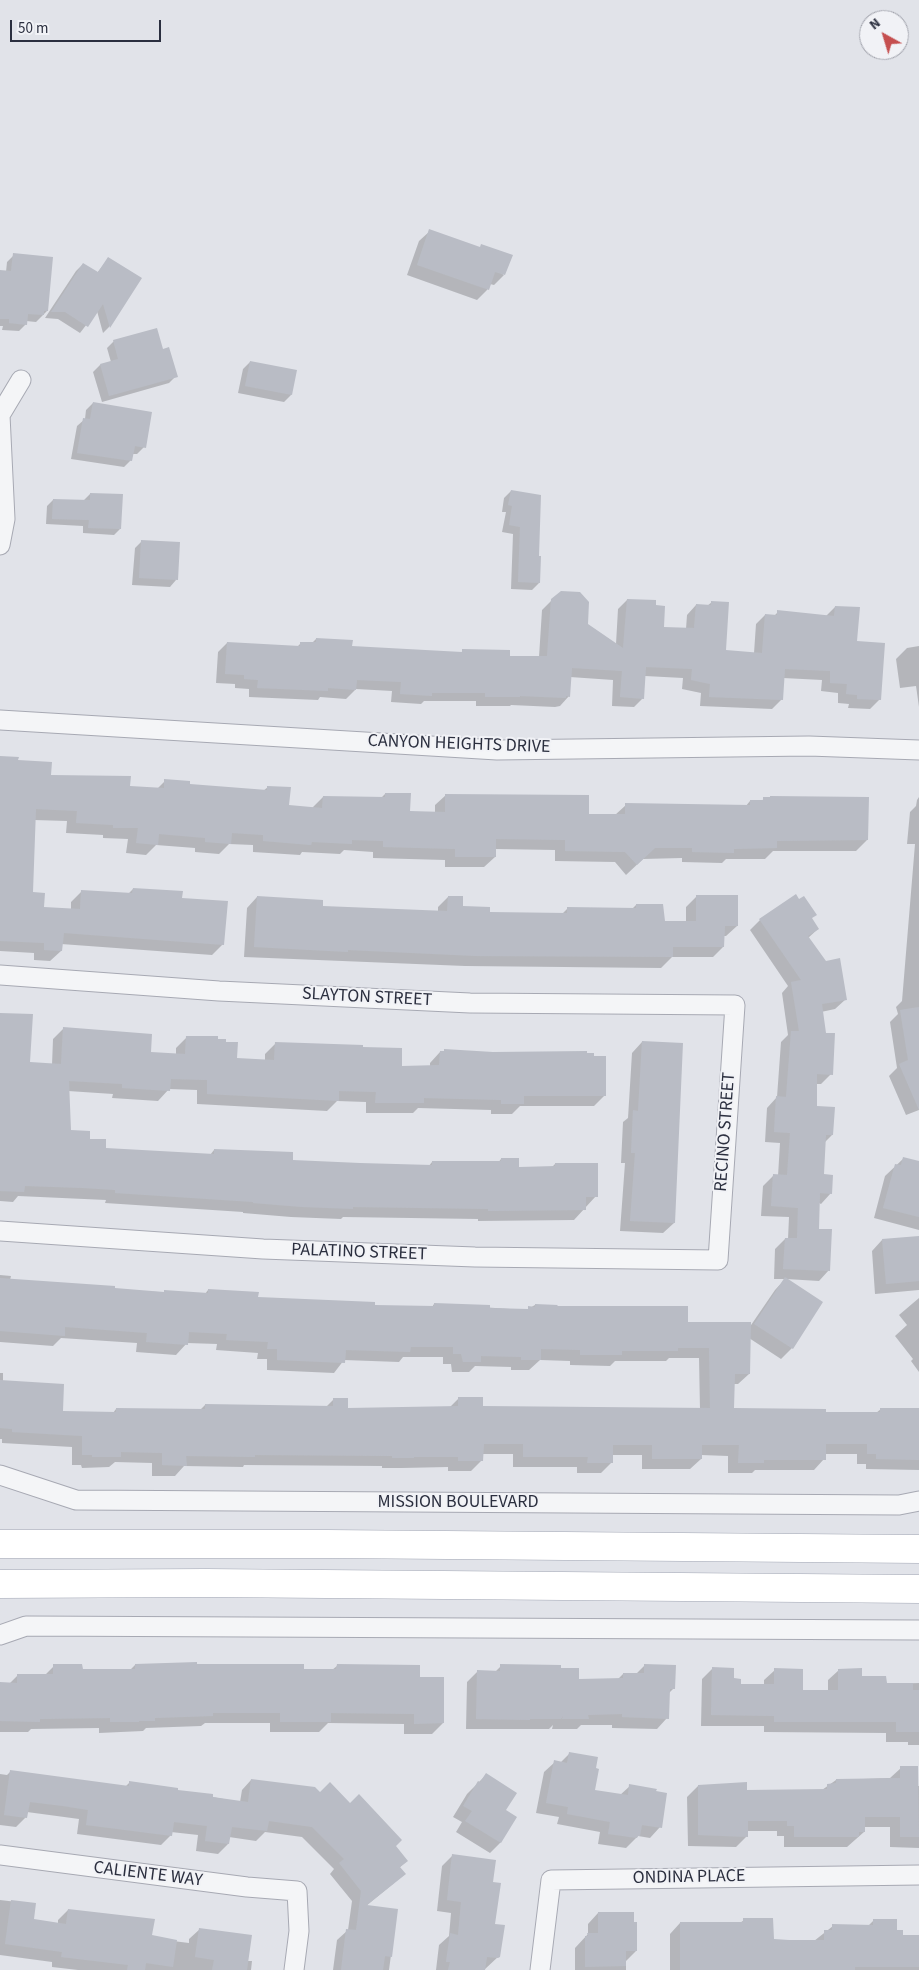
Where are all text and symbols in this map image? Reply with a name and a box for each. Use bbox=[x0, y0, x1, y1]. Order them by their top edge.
scale bar bbox=[12, 10, 164, 42]
north arrow bbox=[859, 10, 909, 60]
text: N bbox=[865, 13, 885, 35]
text: 50 m bbox=[18, 18, 48, 39]
street label: CANYON HEIGHTS DRIVE bbox=[367, 731, 551, 759]
street label: SLAYTON STREET bbox=[301, 984, 433, 1012]
street label: RECINO STREET bbox=[711, 1072, 741, 1192]
street label: PALATINO STREET bbox=[291, 1240, 427, 1266]
street label: MISSION BOULEVARD bbox=[377, 1492, 539, 1514]
street label: CALIENTE WAY bbox=[92, 1858, 204, 1892]
street label: ONDINA PLACE bbox=[632, 1866, 746, 1890]

